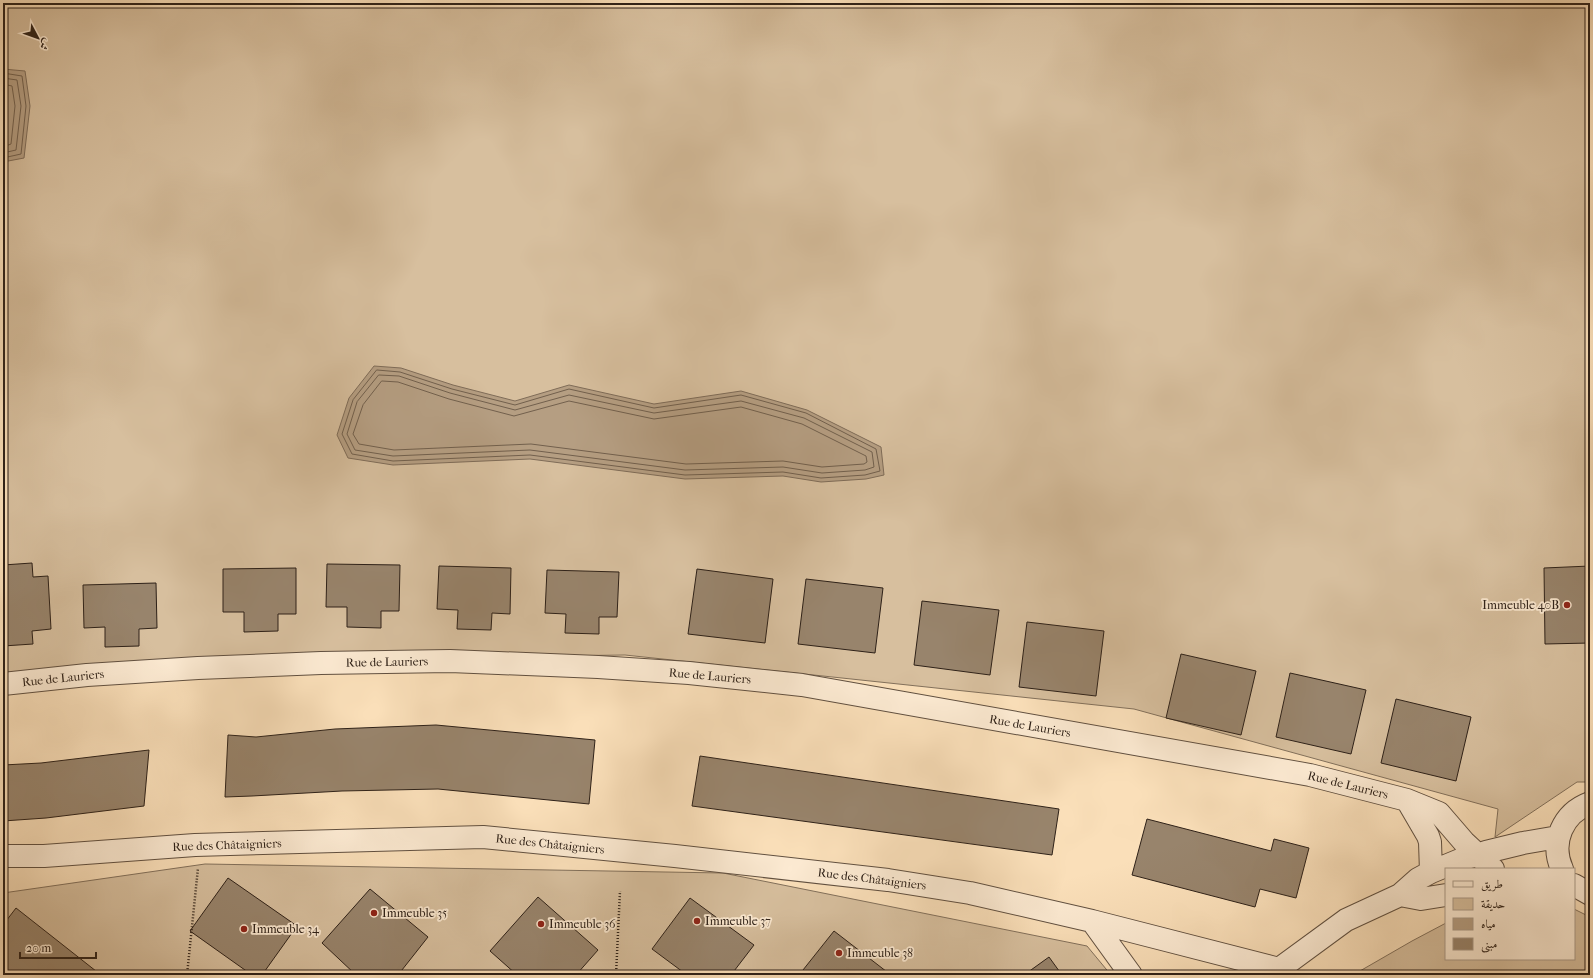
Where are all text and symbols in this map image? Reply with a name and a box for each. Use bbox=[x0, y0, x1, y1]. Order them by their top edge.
north arrow bbox=[18, 18, 58, 58]
text: ش bbox=[37, 36, 54, 53]
place label: Immeuble 40B bbox=[1482, 598, 1559, 612]
marker: Immeuble 40B bbox=[1562, 600, 1572, 610]
street label: Rue de Lauriers bbox=[346, 654, 429, 670]
street label: Rue de Lauriers bbox=[668, 665, 752, 687]
street label: Rue de Lauriers bbox=[21, 667, 105, 689]
street label: Rue de Lauriers bbox=[988, 712, 1072, 740]
street label: Rue de Lauriers bbox=[1306, 768, 1390, 802]
street label: Rue des Châtaigniers bbox=[495, 831, 606, 857]
street label: Rue des Châtaigniers bbox=[172, 836, 282, 854]
street label: Rue des Châtaigniers bbox=[817, 865, 928, 893]
legend bbox=[1445, 868, 1575, 960]
text: طريق bbox=[1481, 877, 1503, 892]
text: حديقة bbox=[1481, 897, 1505, 912]
place label: Immeuble 35 bbox=[382, 906, 447, 920]
marker: Immeuble 35 bbox=[369, 908, 379, 918]
place label: Immeuble 37 bbox=[705, 914, 771, 928]
marker: Immeuble 37 bbox=[692, 916, 702, 926]
place label: Immeuble 36 bbox=[549, 917, 616, 931]
text: مياه bbox=[1481, 917, 1496, 931]
marker: Immeuble 36 bbox=[536, 919, 546, 929]
place label: Immeuble 34 bbox=[252, 922, 320, 936]
marker: Immeuble 34 bbox=[239, 924, 249, 934]
scale bar bbox=[20, 934, 96, 960]
text: مبنى bbox=[1481, 937, 1497, 953]
text: 20 m bbox=[26, 941, 51, 955]
place label: Immeuble 38 bbox=[847, 946, 913, 960]
marker: Immeuble 38 bbox=[834, 948, 844, 958]

